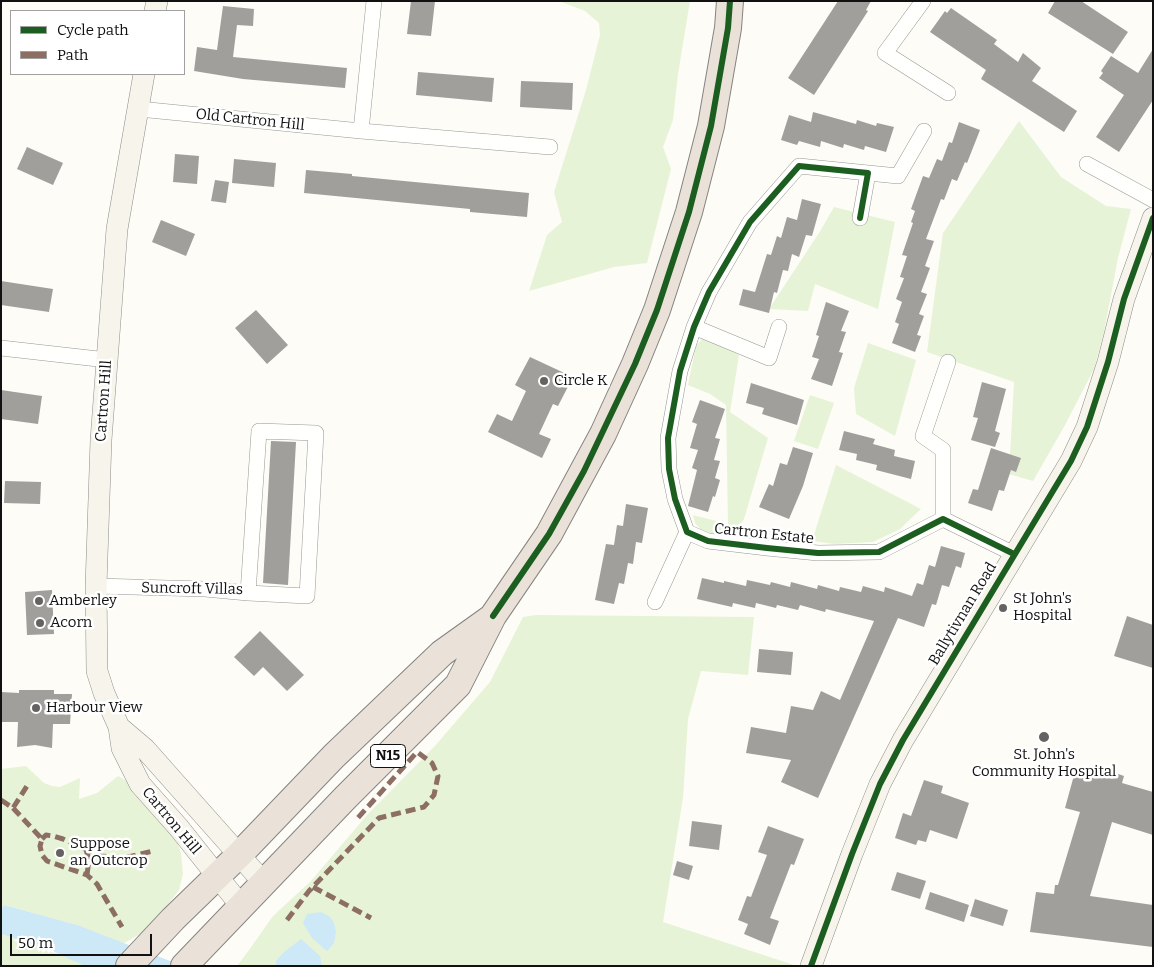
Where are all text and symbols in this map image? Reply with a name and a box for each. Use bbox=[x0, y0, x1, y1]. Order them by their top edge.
legend bbox=[10, 10, 185, 75]
text: Cycle path bbox=[57, 21, 129, 39]
text: Path bbox=[57, 46, 88, 64]
street label: Old Cartron Hill bbox=[195, 105, 305, 135]
street label: Cartron Hill bbox=[92, 359, 116, 443]
place label: Circle K bbox=[554, 372, 608, 390]
marker: Circle K bbox=[538, 375, 550, 387]
street label: Cartron Estate bbox=[713, 520, 815, 548]
street label: Ballytivnan Road bbox=[925, 559, 1001, 669]
street label: Suncroft Villas bbox=[141, 579, 243, 599]
place label: St John's Hospital bbox=[1013, 590, 1072, 625]
place label: Amberley bbox=[49, 592, 117, 610]
marker: Amberley bbox=[33, 595, 45, 607]
marker: St John's Hospital bbox=[997, 602, 1009, 614]
place label: Acorn bbox=[50, 614, 92, 632]
marker: Acorn bbox=[34, 617, 46, 629]
place label: Harbour View bbox=[46, 699, 143, 717]
marker: Harbour View bbox=[30, 702, 42, 714]
marker: St. John's Community Hospital bbox=[1037, 730, 1051, 744]
road number: N15 bbox=[370, 744, 406, 768]
place label: St. John's Community Hospital bbox=[972, 746, 1116, 781]
street label: Cartron Hill bbox=[138, 784, 204, 858]
place label: Suppose an Outcrop bbox=[70, 835, 148, 870]
marker: Suppose an Outcrop bbox=[54, 847, 66, 859]
scale bar bbox=[12, 924, 155, 956]
text: 50 m bbox=[18, 934, 53, 952]

